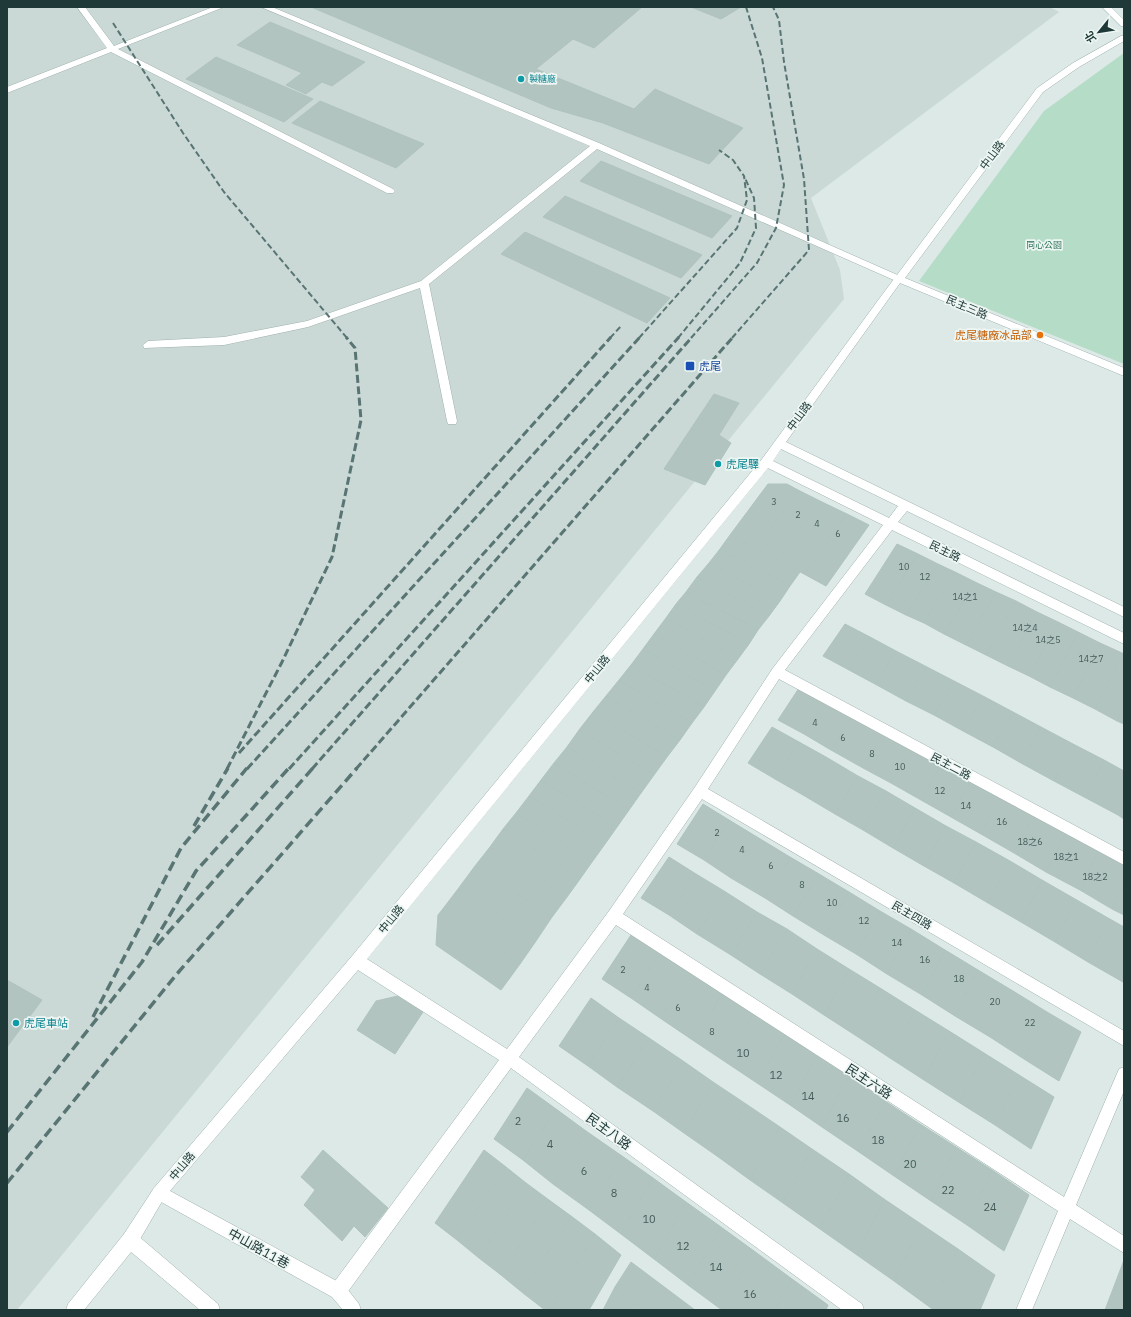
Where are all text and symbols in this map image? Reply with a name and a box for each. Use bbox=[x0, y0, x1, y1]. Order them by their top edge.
north arrow bbox=[1079, 12, 1119, 52]
text: 北 bbox=[1082, 29, 1099, 45]
place label: 製糖廠 bbox=[529, 73, 556, 84]
marker: 製糖廠 bbox=[516, 74, 526, 84]
street label: 中山路 bbox=[976, 138, 1008, 172]
park label: 同心公園 bbox=[1026, 239, 1062, 250]
street label: 民主三路 bbox=[944, 292, 990, 322]
place label: 虎尾糖廠冰品部 bbox=[955, 328, 1032, 342]
marker: 虎尾糖廠冰品部 bbox=[1035, 330, 1045, 340]
place label: 虎尾 bbox=[699, 359, 721, 373]
marker: 虎尾 bbox=[684, 360, 696, 372]
street label: 中山路 bbox=[784, 399, 814, 433]
place label: 虎尾驛 bbox=[726, 457, 759, 471]
marker: 虎尾驛 bbox=[713, 459, 723, 469]
house number: 3 bbox=[771, 496, 777, 507]
house number: 2 bbox=[795, 509, 801, 520]
house number: 4 bbox=[814, 518, 820, 529]
house number: 6 bbox=[835, 528, 841, 539]
street label: 民主路 bbox=[927, 537, 963, 565]
house number: 10 bbox=[899, 561, 909, 572]
house number: 12 bbox=[920, 571, 930, 582]
house number: 14之1 bbox=[952, 591, 978, 602]
house number: 14之4 bbox=[1012, 622, 1038, 633]
house number: 14之5 bbox=[1035, 634, 1061, 645]
street label: 中山路 bbox=[581, 652, 613, 686]
house number: 14之7 bbox=[1078, 653, 1104, 664]
house number: 4 bbox=[812, 717, 818, 728]
house number: 6 bbox=[840, 732, 846, 743]
house number: 8 bbox=[869, 748, 875, 759]
street label: 民主二路 bbox=[928, 749, 974, 783]
house number: 10 bbox=[895, 761, 905, 772]
house number: 12 bbox=[935, 785, 945, 796]
house number: 14 bbox=[961, 800, 971, 811]
house number: 16 bbox=[997, 816, 1007, 827]
house number: 2 bbox=[714, 827, 720, 838]
house number: 18之6 bbox=[1017, 836, 1043, 847]
house number: 4 bbox=[739, 844, 745, 855]
house number: 18之1 bbox=[1053, 851, 1079, 862]
house number: 6 bbox=[768, 860, 774, 871]
house number: 18之2 bbox=[1082, 871, 1108, 882]
house number: 8 bbox=[799, 879, 805, 890]
house number: 10 bbox=[827, 897, 837, 908]
street label: 民主四路 bbox=[889, 898, 935, 932]
street label: 中山路 bbox=[375, 902, 407, 936]
house number: 12 bbox=[859, 915, 869, 926]
house number: 14 bbox=[892, 937, 902, 948]
house number: 16 bbox=[920, 954, 930, 965]
house number: 2 bbox=[620, 964, 626, 975]
house number: 18 bbox=[954, 973, 964, 984]
house number: 4 bbox=[644, 982, 650, 993]
house number: 20 bbox=[990, 996, 1000, 1007]
house number: 6 bbox=[675, 1002, 681, 1013]
place label: 虎尾車站 bbox=[24, 1016, 68, 1030]
house number: 22 bbox=[1025, 1017, 1035, 1028]
marker: 虎尾車站 bbox=[11, 1018, 21, 1028]
house number: 8 bbox=[709, 1026, 715, 1037]
house number: 10 bbox=[736, 1046, 750, 1060]
street label: 民主六路 bbox=[842, 1060, 895, 1103]
house number: 12 bbox=[769, 1068, 783, 1082]
house number: 14 bbox=[801, 1089, 815, 1103]
street label: 民主八路 bbox=[583, 1109, 635, 1154]
house number: 16 bbox=[836, 1111, 850, 1125]
house number: 2 bbox=[515, 1114, 521, 1128]
house number: 18 bbox=[871, 1133, 885, 1147]
house number: 4 bbox=[547, 1137, 554, 1151]
street label: 中山路 bbox=[166, 1149, 198, 1183]
house number: 20 bbox=[903, 1157, 917, 1171]
house number: 6 bbox=[581, 1164, 587, 1178]
house number: 22 bbox=[941, 1183, 955, 1197]
house number: 8 bbox=[611, 1186, 617, 1200]
house number: 24 bbox=[983, 1200, 997, 1214]
house number: 10 bbox=[642, 1212, 656, 1226]
street label: 中山路11巷 bbox=[225, 1225, 292, 1272]
house number: 12 bbox=[676, 1239, 690, 1253]
house number: 14 bbox=[709, 1260, 723, 1274]
house number: 16 bbox=[743, 1287, 757, 1301]

